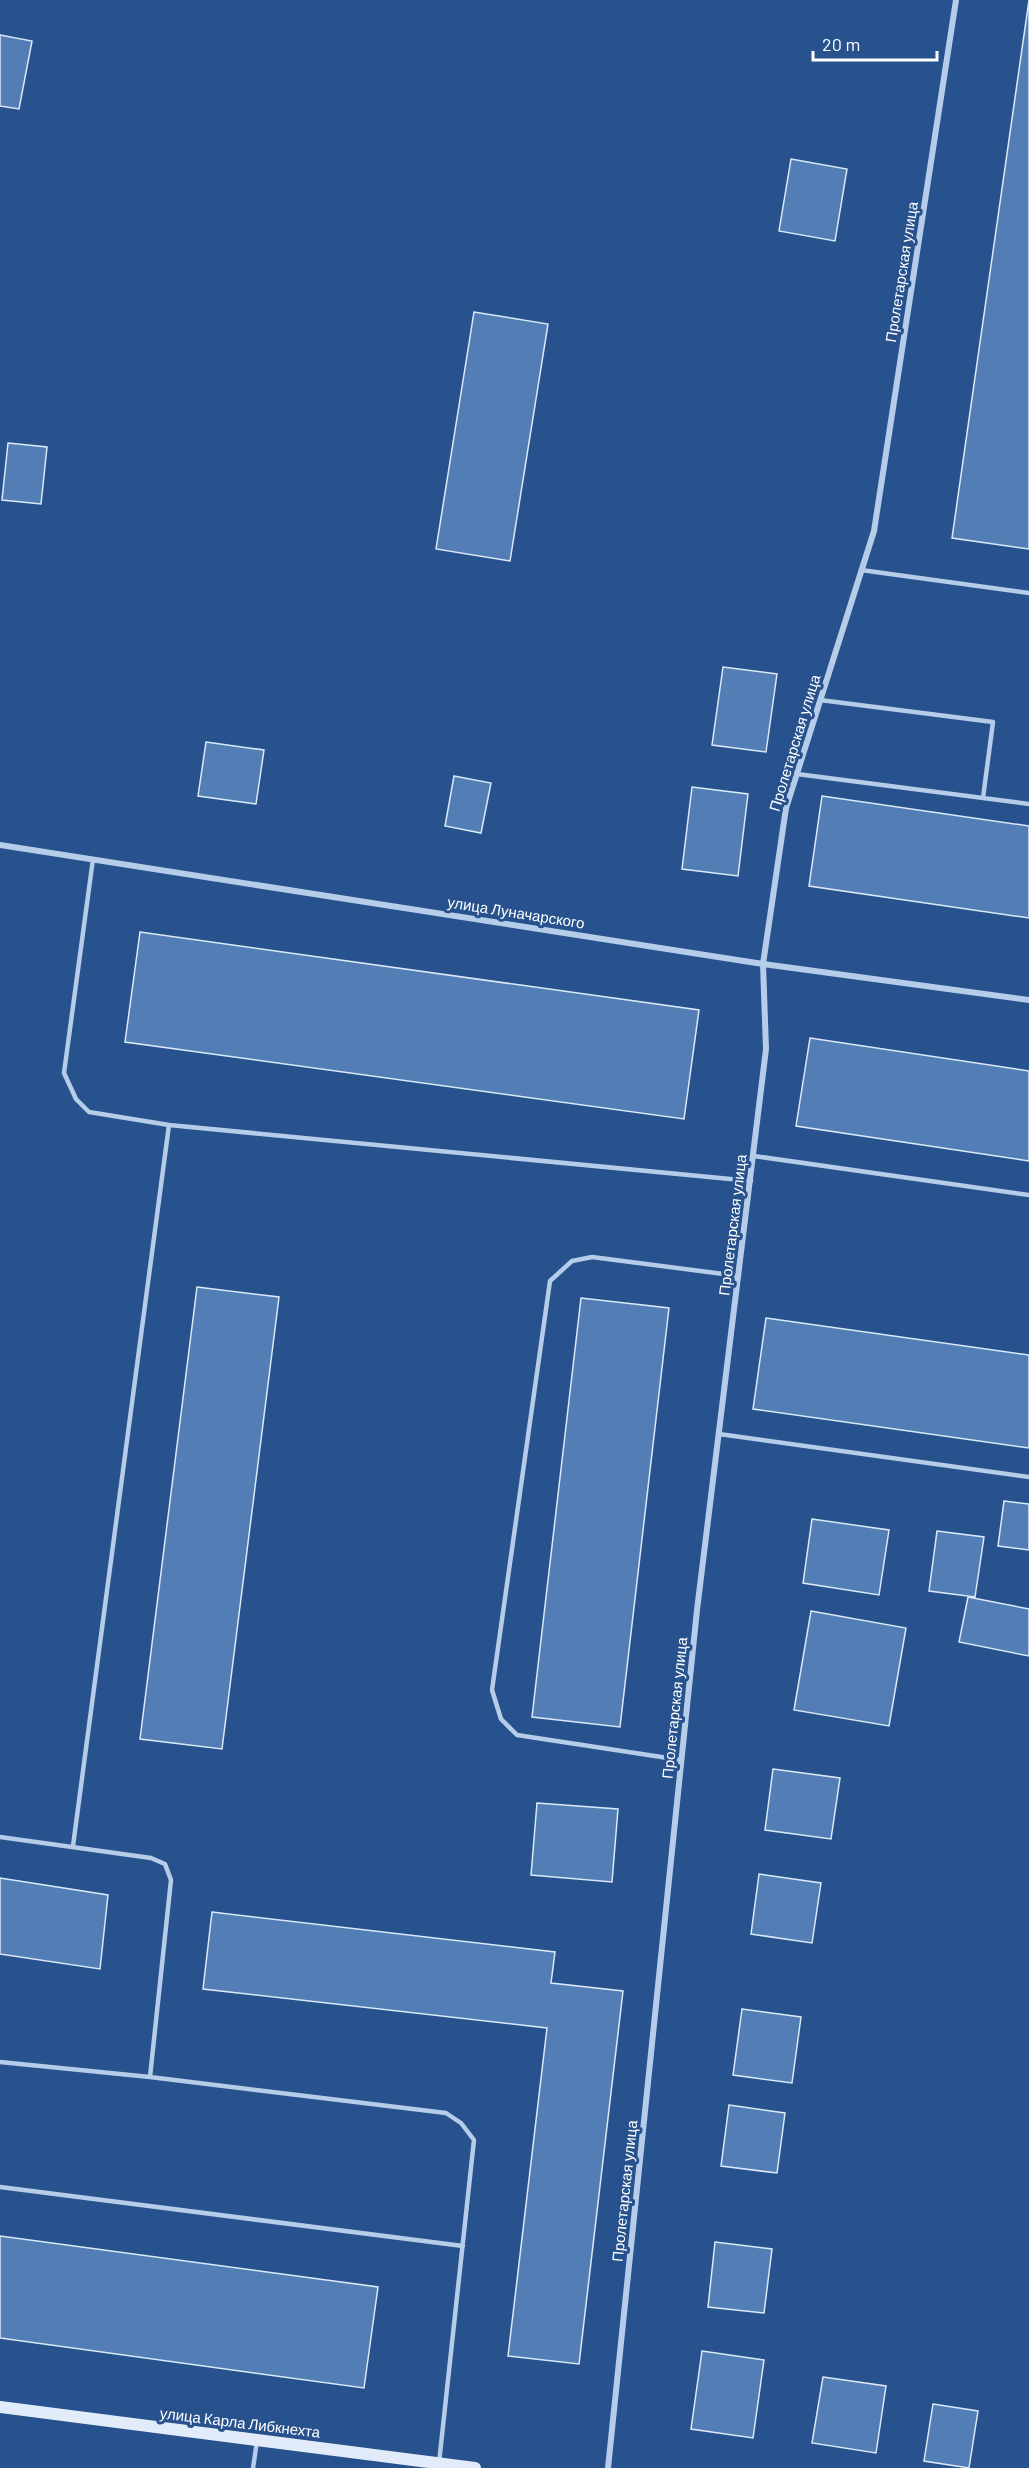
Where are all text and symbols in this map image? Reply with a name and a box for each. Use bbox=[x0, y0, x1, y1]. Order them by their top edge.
scale bar bbox=[813, 24, 938, 62]
text: 20 m bbox=[822, 33, 860, 55]
street label: Пролетарская улица bbox=[881, 200, 921, 343]
street label: Пролетарская улица bbox=[765, 671, 824, 813]
street label: улица Луначарского bbox=[446, 892, 586, 932]
street label: Пролетарская улица bbox=[714, 1153, 750, 1297]
street label: Пролетарская улица bbox=[658, 1636, 690, 1780]
street label: Пролетарская улица bbox=[608, 2119, 640, 2263]
street label: улица Карла Либкнехта bbox=[159, 2403, 322, 2441]

